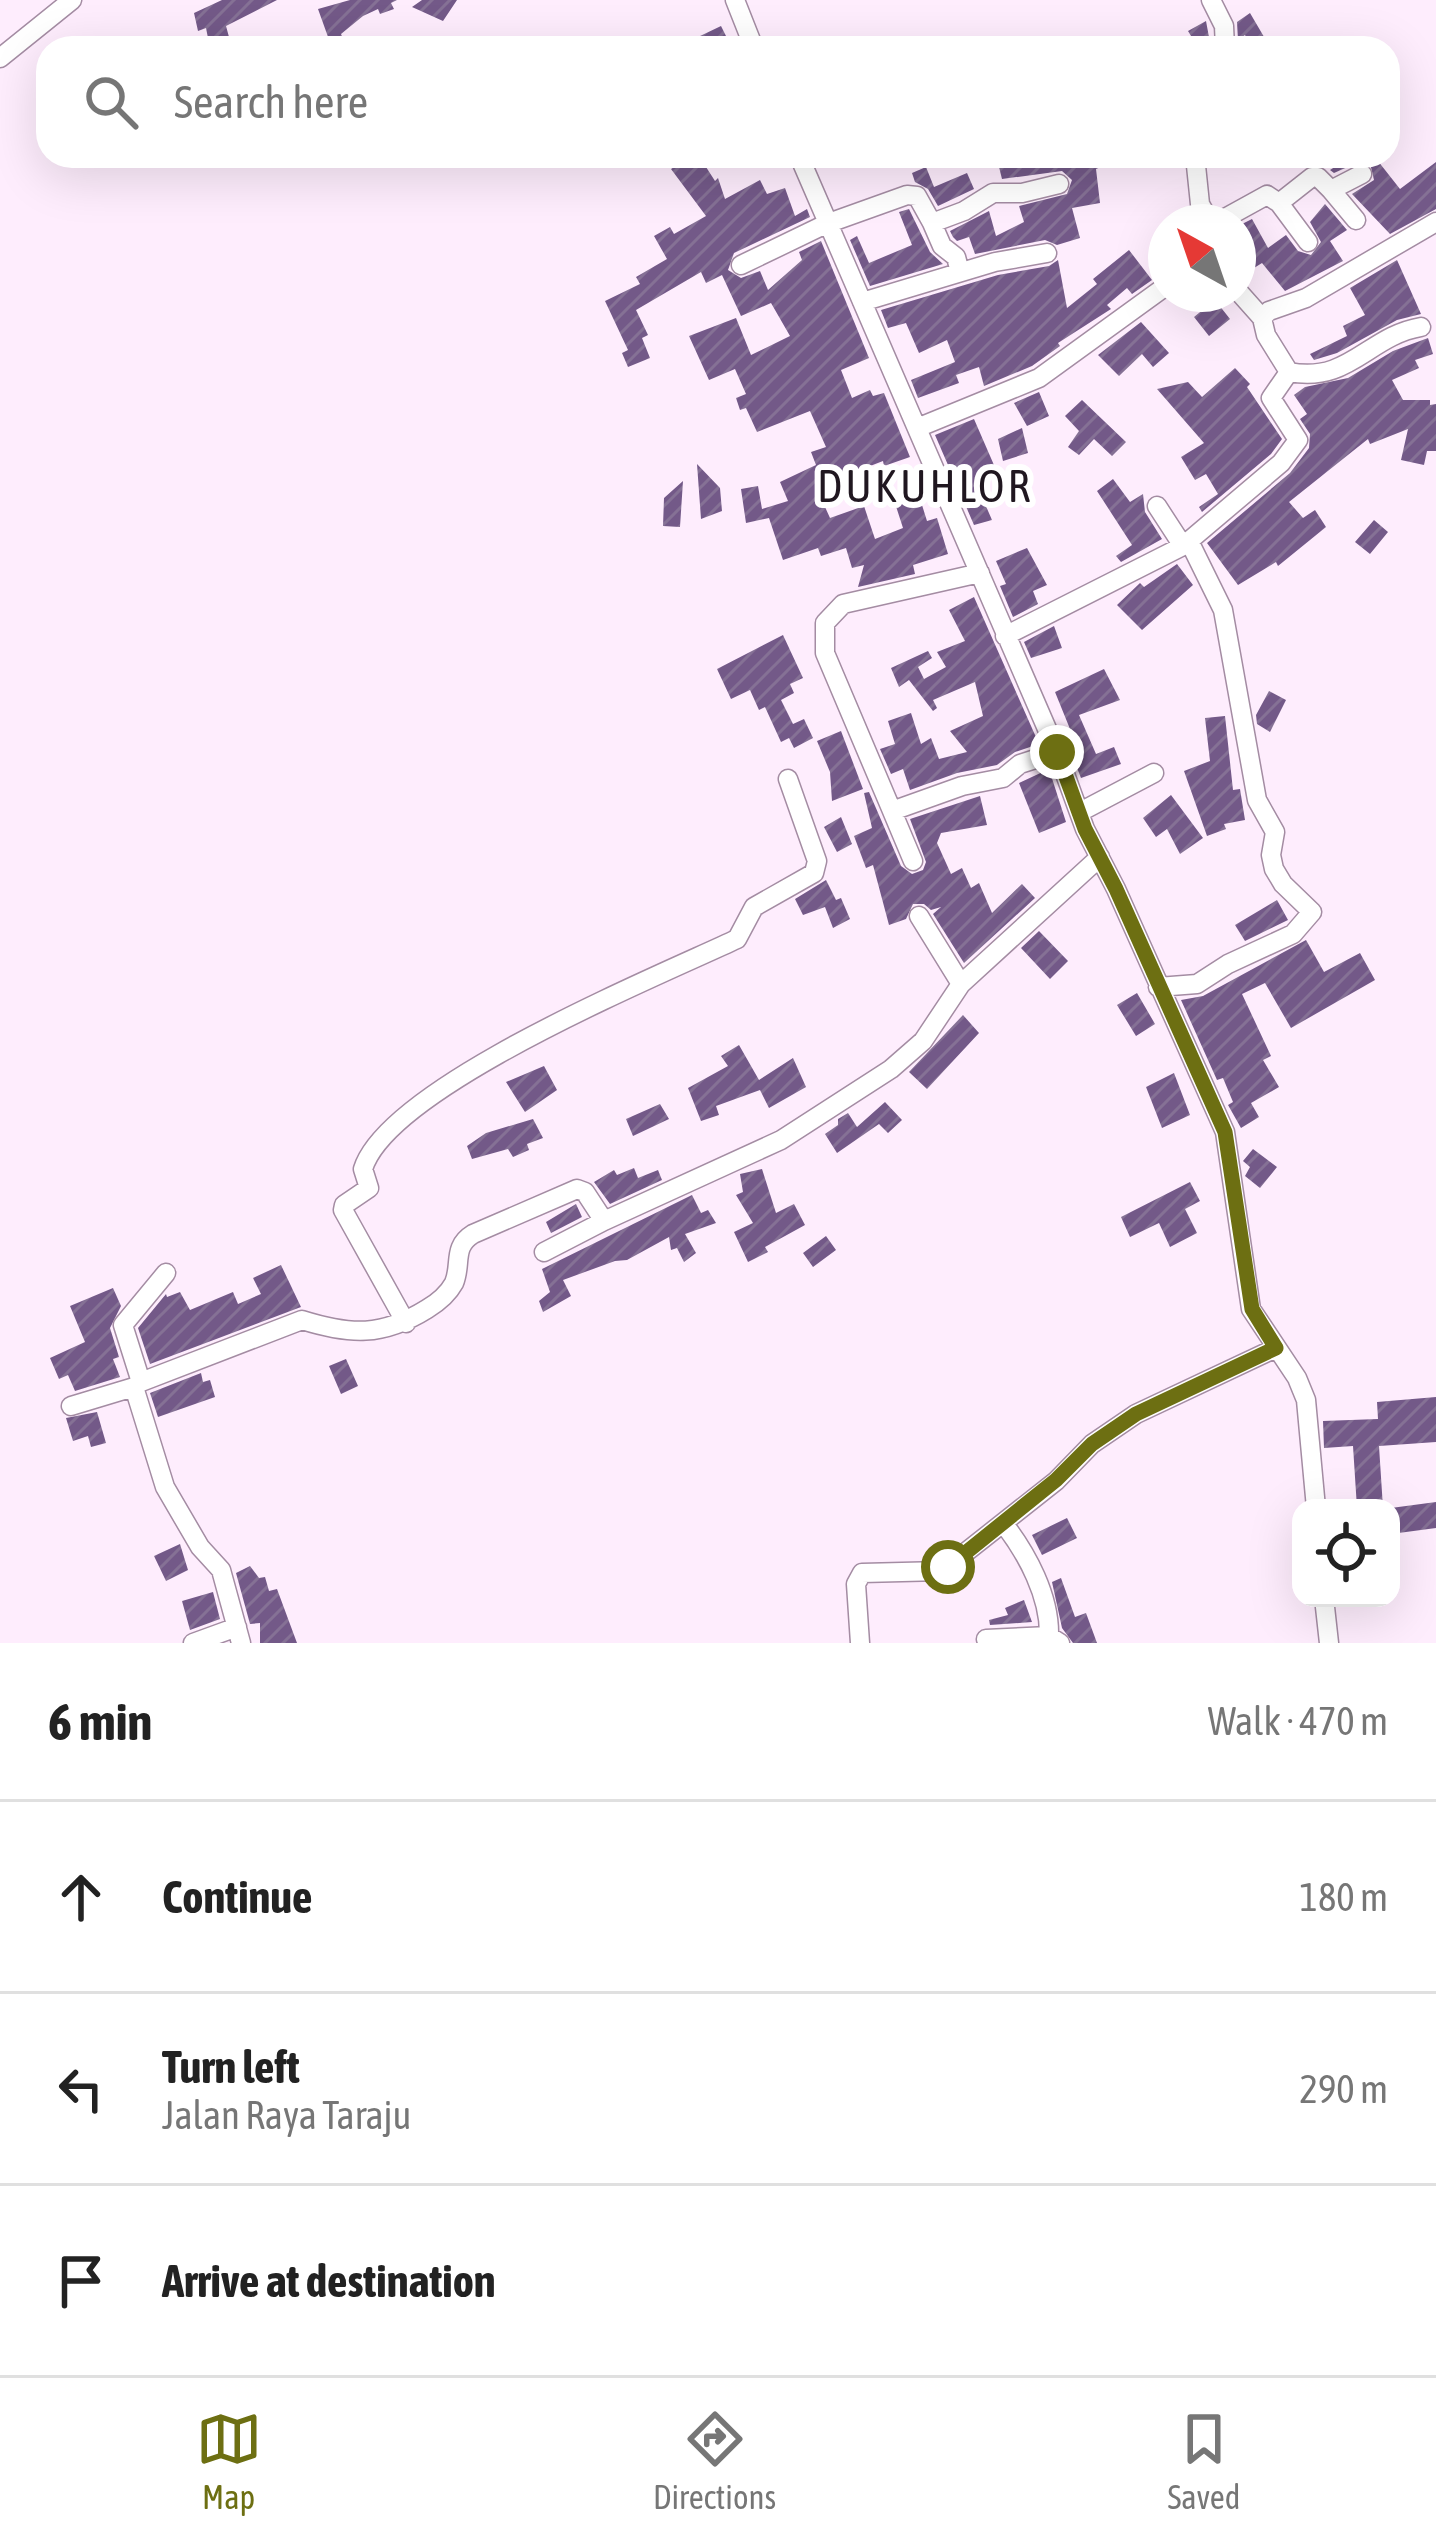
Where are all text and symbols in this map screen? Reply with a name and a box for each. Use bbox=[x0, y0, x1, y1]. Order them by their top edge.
search box bbox=[36, 36, 1400, 168]
icon: search bbox=[78, 69, 144, 135]
text: Search here bbox=[174, 76, 368, 128]
north arrow bbox=[1148, 204, 1256, 312]
district label: DUKUHLOR bbox=[817, 460, 1033, 512]
route end bbox=[1030, 725, 1084, 779]
map controls bbox=[1292, 1499, 1400, 1607]
button: locate bbox=[1292, 1499, 1400, 1607]
route start bbox=[921, 1540, 975, 1594]
text: 6 min bbox=[48, 1692, 152, 1751]
text: Walk · 470 m bbox=[1208, 1699, 1388, 1743]
icon: ahead bbox=[48, 1864, 114, 1930]
text: Continue bbox=[162, 1871, 313, 1923]
text: 180 m bbox=[1300, 1875, 1388, 1919]
text: Turn left bbox=[162, 2041, 300, 2093]
icon: left bbox=[48, 2056, 114, 2122]
text: 290 m bbox=[1300, 2067, 1388, 2111]
text: Jalan Raya Taraju bbox=[162, 2093, 411, 2137]
icon: arrive bbox=[48, 2248, 114, 2314]
text: Arrive at destination bbox=[162, 2255, 496, 2307]
tab: Map bbox=[196, 2406, 262, 2516]
tab: Directions bbox=[653, 2406, 776, 2516]
tab: Saved bbox=[1167, 2406, 1240, 2516]

